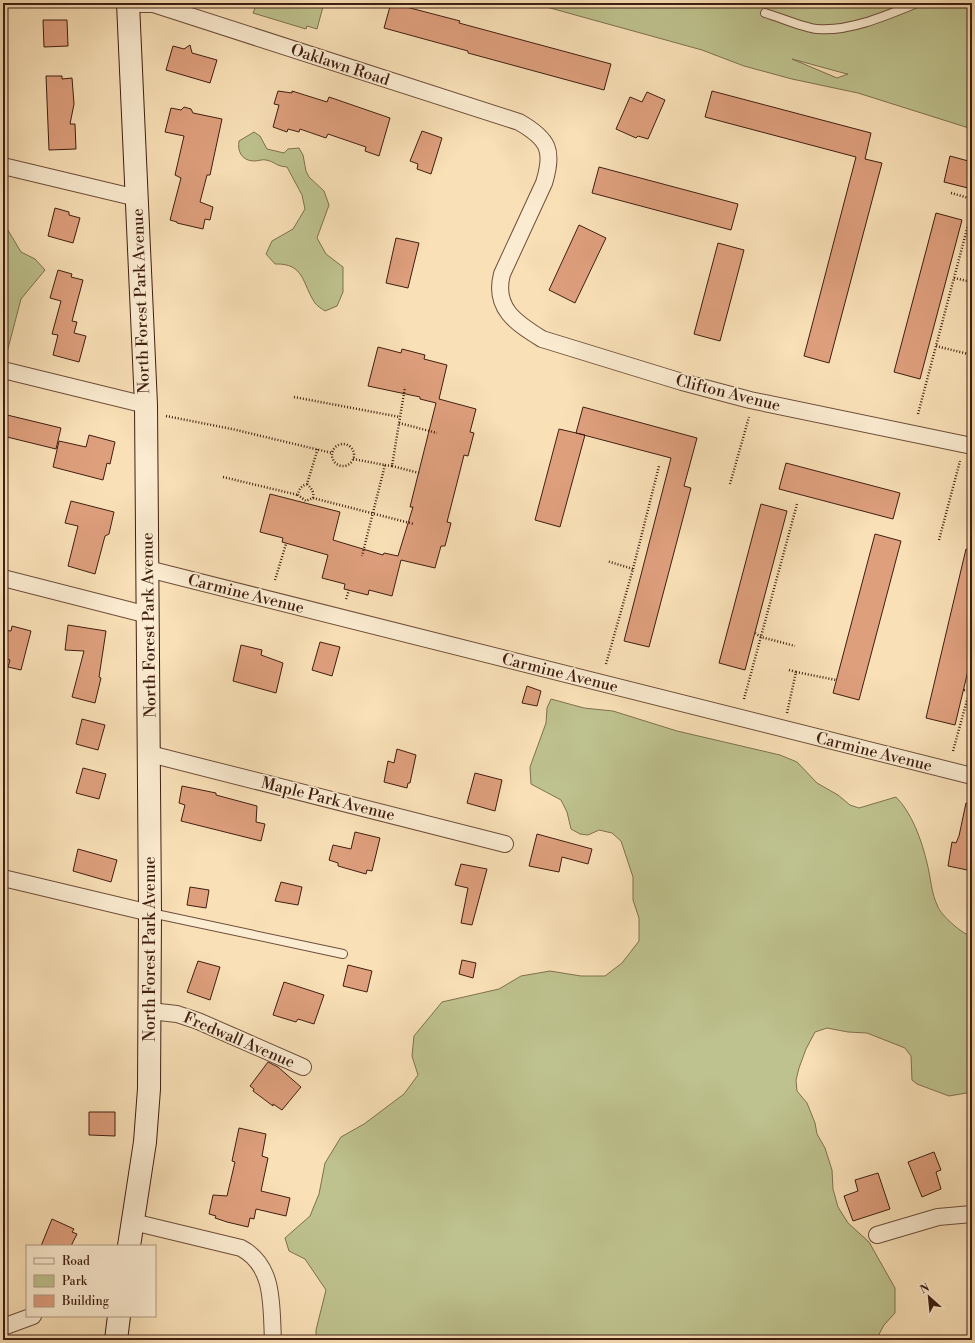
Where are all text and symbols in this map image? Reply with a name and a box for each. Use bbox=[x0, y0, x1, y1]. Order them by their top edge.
street label: Oaklawn Road bbox=[288, 40, 392, 90]
street label: North Forest Park Avenue bbox=[128, 208, 154, 394]
street label: Clifton Avenue bbox=[673, 370, 783, 416]
street label: North Forest Park Avenue bbox=[137, 532, 161, 718]
street label: Carmine Avenue bbox=[186, 570, 306, 618]
street label: Carmine Avenue bbox=[500, 649, 620, 697]
street label: Carmine Avenue bbox=[814, 728, 934, 776]
street label: Maple Park Avenue bbox=[259, 773, 397, 825]
street label: North Forest Park Avenue bbox=[140, 856, 160, 1042]
street label: Fredwall Avenue bbox=[180, 1008, 298, 1072]
legend bbox=[26, 1245, 156, 1317]
text: Road bbox=[62, 1254, 90, 1269]
text: Park bbox=[62, 1274, 88, 1289]
north arrow bbox=[909, 1277, 949, 1317]
text: N bbox=[918, 1281, 932, 1297]
text: Building bbox=[61, 1294, 110, 1309]

